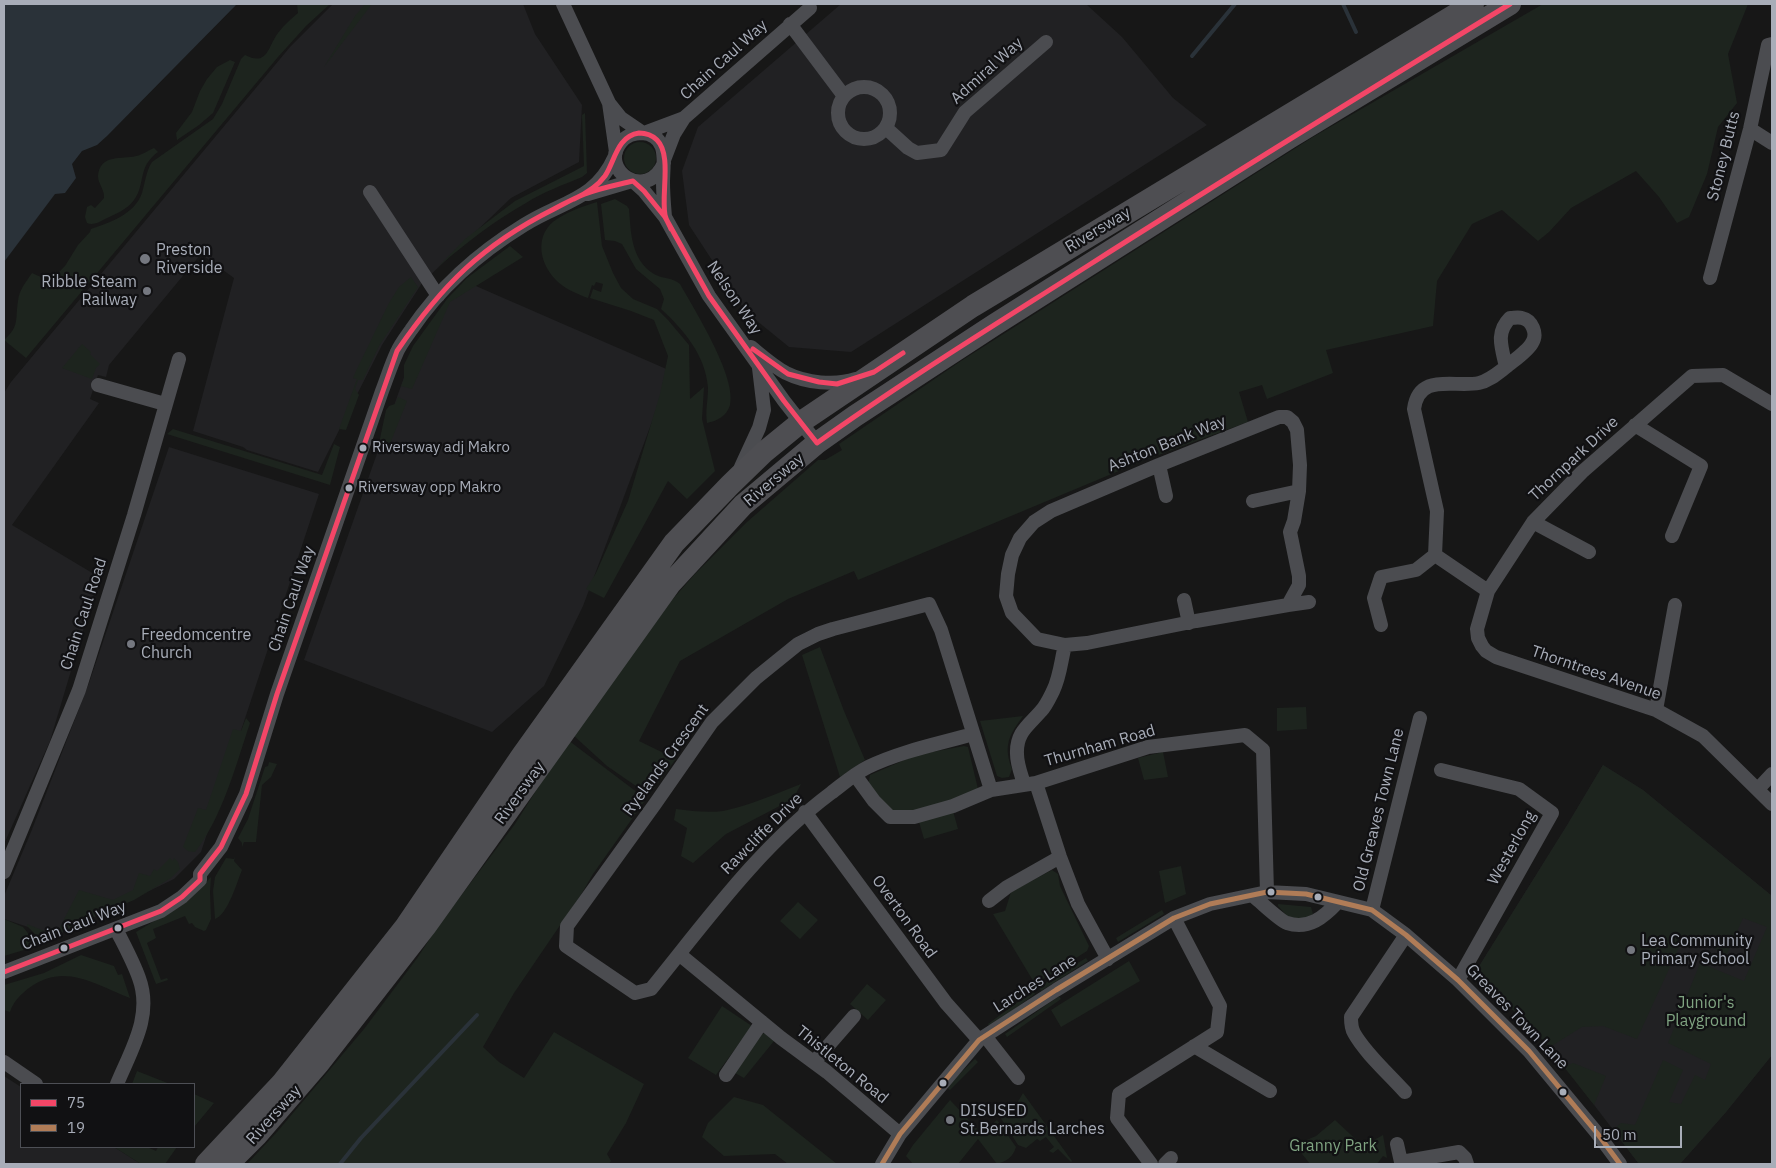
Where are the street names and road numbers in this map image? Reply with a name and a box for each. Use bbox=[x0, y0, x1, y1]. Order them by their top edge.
street label: Chain Caul Way bbox=[676, 16, 772, 104]
street label: Admiral Way bbox=[947, 34, 1027, 108]
street label: Stoney Butts bbox=[1704, 109, 1744, 203]
street label: Riversway bbox=[1062, 203, 1134, 257]
street label: Nelson Way bbox=[702, 258, 766, 338]
street label: Ashton Bank Way bbox=[1105, 412, 1229, 476]
street label: Thornpark Drive bbox=[1525, 413, 1623, 505]
street label: Riversway bbox=[740, 449, 808, 511]
street label: Chain Caul Way bbox=[265, 544, 319, 654]
street label: Chain Caul Road bbox=[57, 555, 111, 673]
street label: Thorntrees Avenue bbox=[1529, 642, 1663, 704]
street label: Ryelands Crescent bbox=[619, 700, 713, 820]
street label: Thurnham Road bbox=[1042, 721, 1158, 771]
street label: Old Greaves Town Lane bbox=[1349, 726, 1409, 894]
street label: Riversway bbox=[491, 758, 549, 828]
street label: Rawcliffe Drive bbox=[717, 789, 807, 879]
street label: Westerlong bbox=[1484, 808, 1540, 888]
street label: Overton Road bbox=[867, 872, 941, 962]
street label: Chain Caul Way bbox=[19, 897, 129, 955]
street label: Larches Lane bbox=[990, 951, 1080, 1017]
street label: Greaves Town Lane bbox=[1462, 960, 1572, 1074]
street label: Thistleton Road bbox=[792, 1022, 892, 1108]
street label: Riversway bbox=[242, 1081, 306, 1149]

